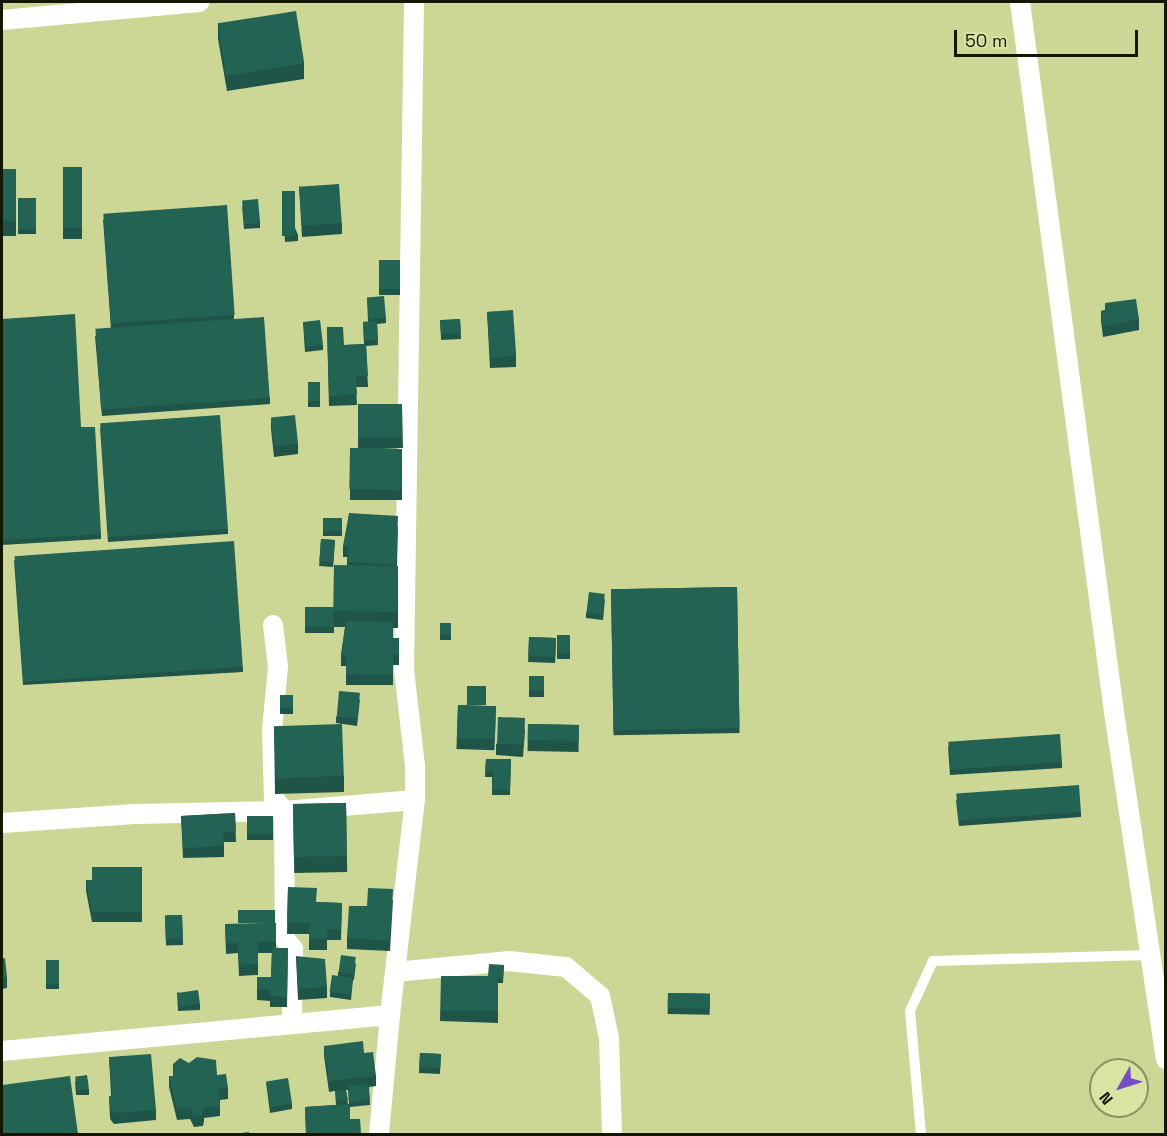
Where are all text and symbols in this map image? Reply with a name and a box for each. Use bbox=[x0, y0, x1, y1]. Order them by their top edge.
scale bar bbox=[957, 18, 1142, 56]
text: 50 m bbox=[965, 29, 1007, 52]
north arrow bbox=[1089, 1058, 1149, 1118]
text: N bbox=[1095, 1088, 1118, 1109]

